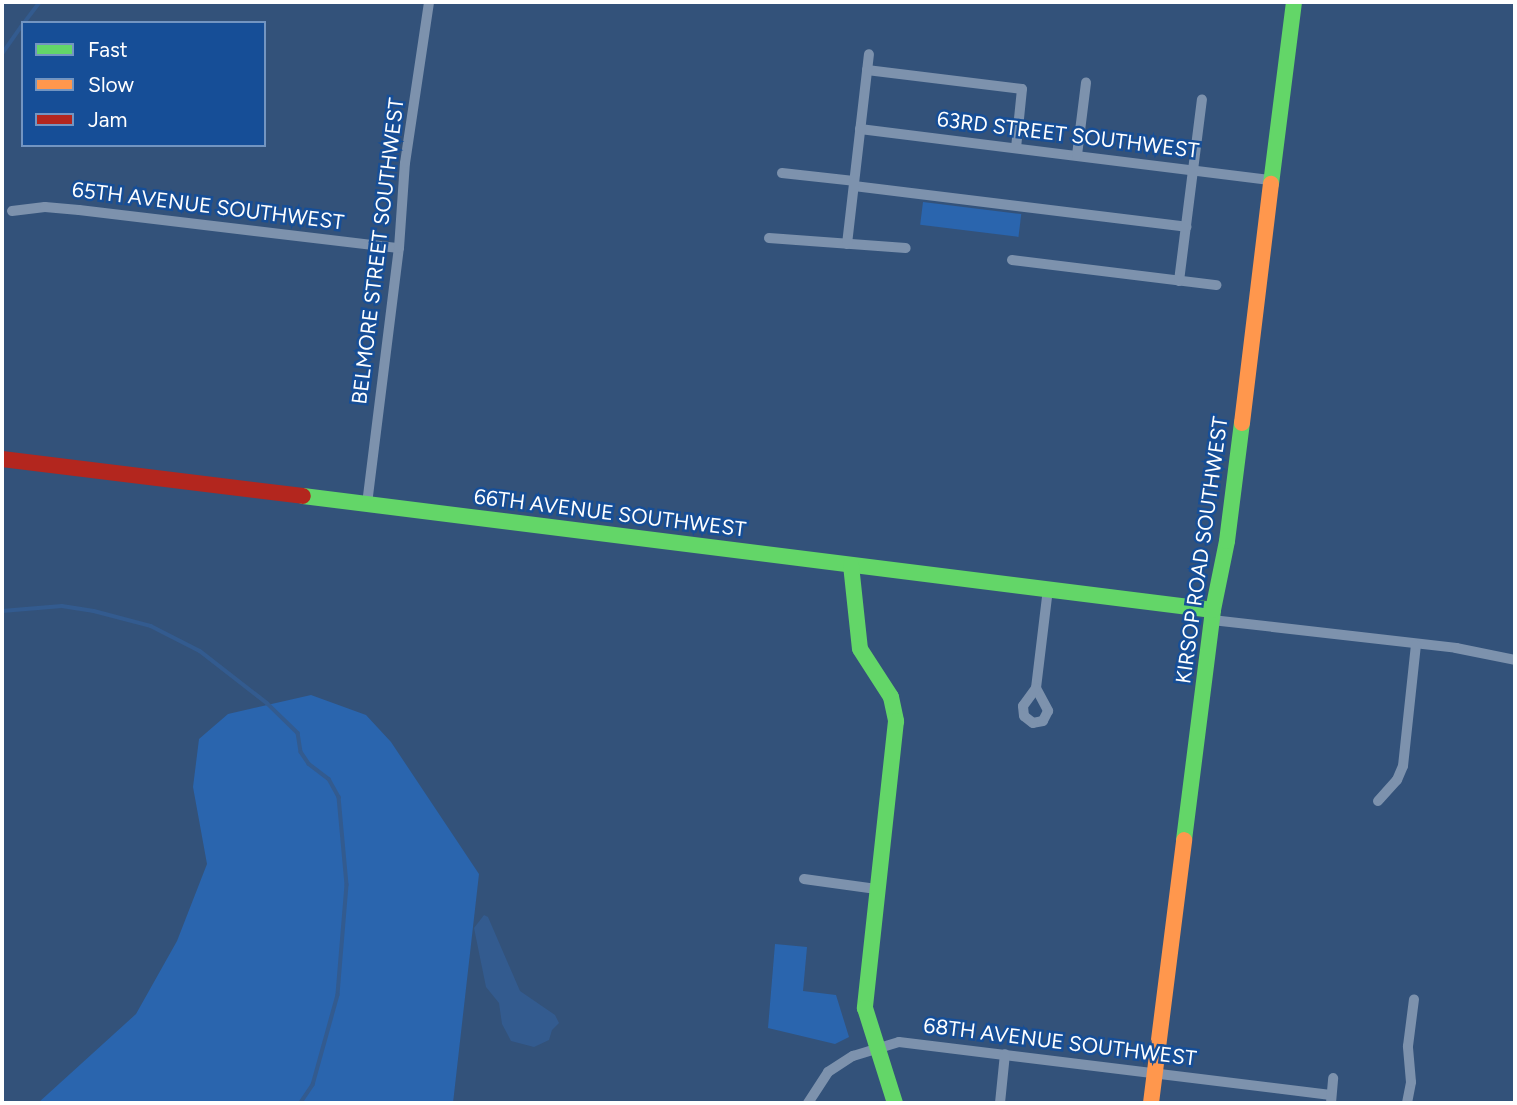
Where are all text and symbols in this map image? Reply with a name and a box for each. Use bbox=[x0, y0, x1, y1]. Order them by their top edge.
legend bbox=[21, 21, 266, 147]
text: Fast bbox=[88, 37, 128, 62]
text: Slow bbox=[88, 72, 134, 97]
street label: BELMORE STREET SOUTHWEST bbox=[347, 96, 409, 406]
street label: 63RD STREET SOUTHWEST bbox=[936, 106, 1200, 164]
text: Jam bbox=[88, 107, 127, 132]
street label: 65TH AVENUE SOUTHWEST bbox=[71, 177, 345, 235]
street label: KIRSOP ROAD SOUTHWEST bbox=[1171, 415, 1233, 685]
street label: 66TH AVENUE SOUTHWEST bbox=[473, 484, 747, 542]
street label: 68TH AVENUE SOUTHWEST bbox=[922, 1013, 1198, 1071]

